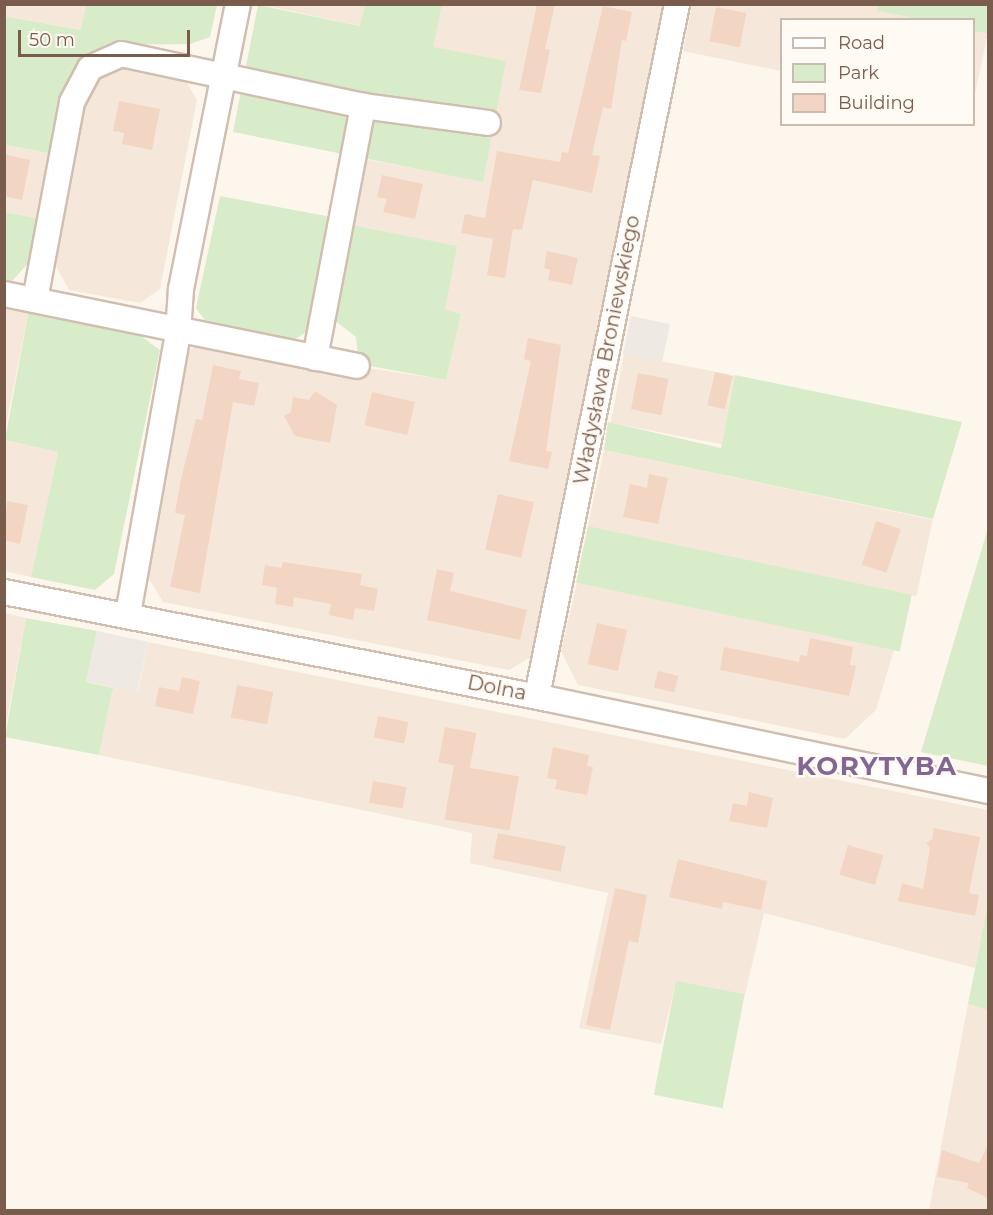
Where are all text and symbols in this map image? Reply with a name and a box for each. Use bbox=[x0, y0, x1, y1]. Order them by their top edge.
scale bar bbox=[21, 18, 194, 56]
legend bbox=[780, 18, 975, 126]
text: 50 m bbox=[29, 29, 75, 51]
text: Road bbox=[838, 32, 885, 54]
text: Park bbox=[838, 62, 879, 84]
text: Building bbox=[838, 92, 915, 114]
street label: Władysława Broniewskiego bbox=[569, 213, 645, 487]
street label: Dolna bbox=[465, 671, 529, 705]
district label: KORYTYBA bbox=[796, 751, 958, 783]

